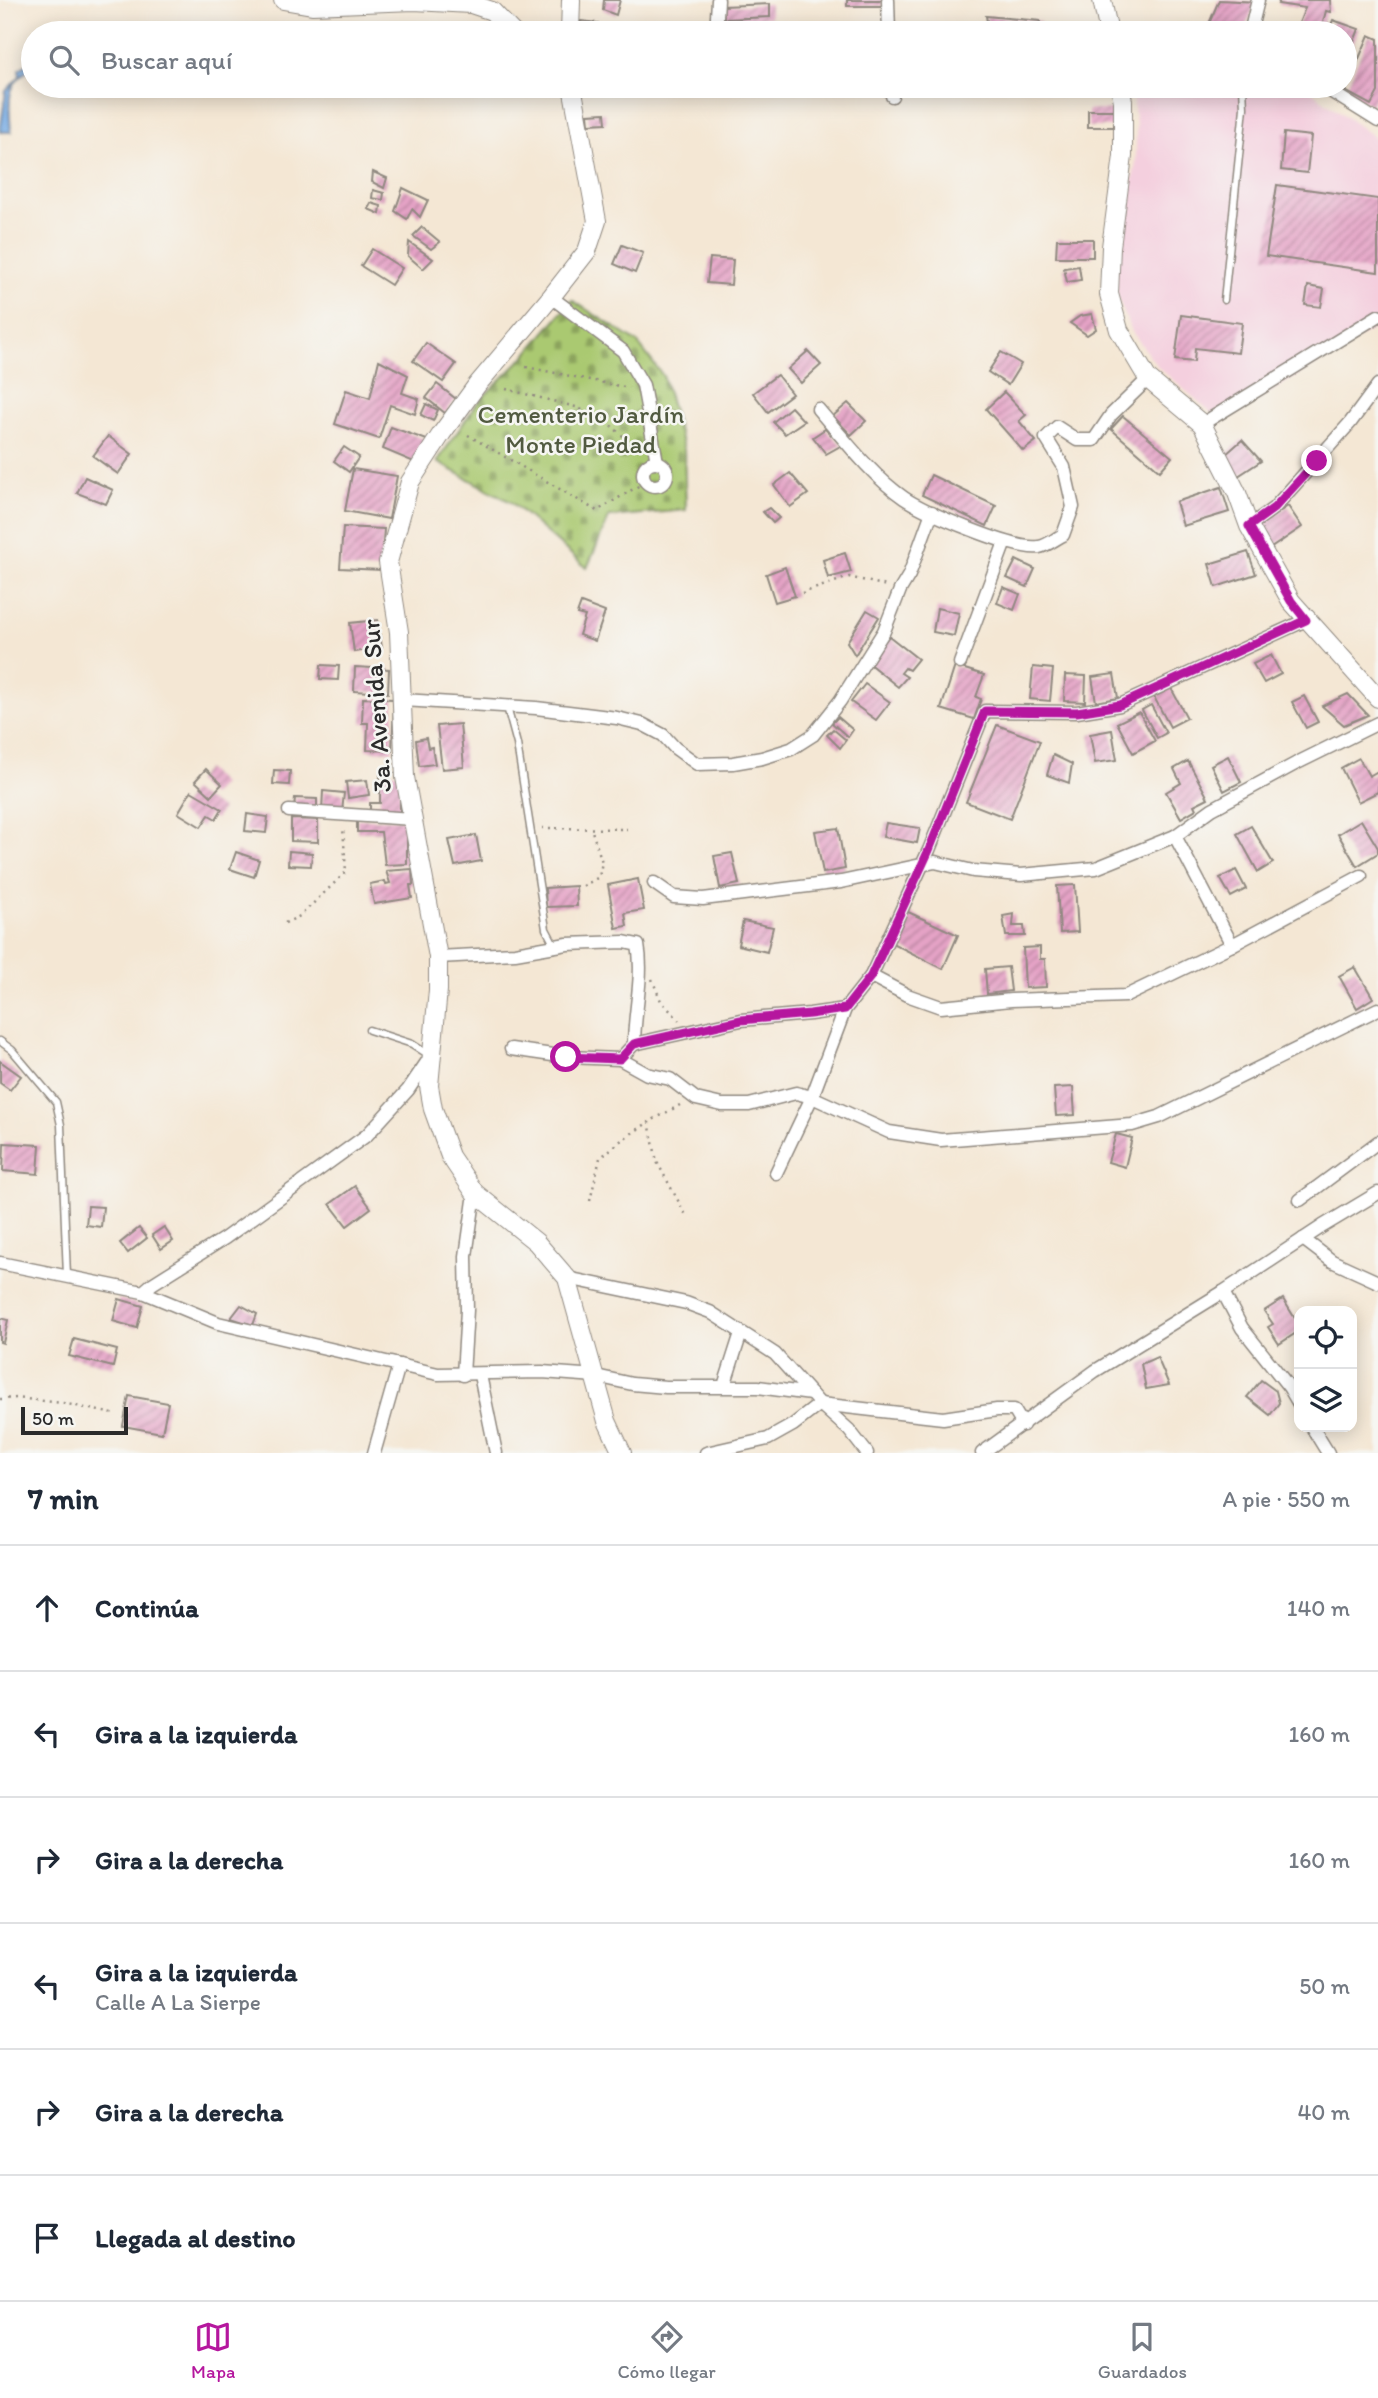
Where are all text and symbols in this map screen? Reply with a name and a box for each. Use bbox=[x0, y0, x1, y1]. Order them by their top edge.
search box bbox=[21, 21, 1357, 98]
icon: search bbox=[45, 41, 83, 79]
text: Buscar aquí bbox=[101, 44, 232, 76]
park label: Cementerio Jardín Monte Piedad bbox=[477, 398, 685, 460]
route end bbox=[1301, 445, 1332, 476]
street label: 3a. Avenida Sur bbox=[354, 618, 398, 794]
route start bbox=[550, 1041, 581, 1072]
map controls bbox=[1294, 1306, 1357, 1432]
button: locate bbox=[1294, 1306, 1357, 1369]
button: layers bbox=[1294, 1369, 1357, 1432]
scale bar bbox=[21, 1404, 128, 1436]
text: 50 m bbox=[32, 1407, 74, 1430]
text: 7 min bbox=[28, 1480, 99, 1517]
text: A pie · 550 m bbox=[1222, 1485, 1350, 1513]
icon: ahead bbox=[28, 1589, 66, 1627]
text: Continúa bbox=[95, 1592, 199, 1624]
text: 140 m bbox=[1287, 1594, 1350, 1622]
icon: left bbox=[28, 1715, 66, 1753]
text: Gira a la izquierda bbox=[95, 1718, 298, 1750]
text: 160 m bbox=[1288, 1720, 1350, 1748]
icon: right bbox=[28, 1841, 66, 1879]
text: Gira a la derecha bbox=[95, 1844, 283, 1876]
text: 160 m bbox=[1288, 1846, 1350, 1874]
text: Gira a la izquierda bbox=[95, 1956, 298, 1988]
icon: left bbox=[28, 1967, 66, 2005]
text: 50 m bbox=[1299, 1972, 1350, 2000]
text: Calle A La Sierpe bbox=[95, 1988, 261, 2016]
icon: right bbox=[28, 2093, 66, 2131]
text: Gira a la derecha bbox=[95, 2096, 283, 2128]
text: 40 m bbox=[1297, 2098, 1350, 2126]
icon: arrive bbox=[28, 2219, 66, 2257]
text: Llegada al destino bbox=[95, 2222, 296, 2254]
tab: Mapa bbox=[191, 2318, 235, 2383]
tab: Cómo llegar bbox=[617, 2318, 716, 2383]
tab: Guardados bbox=[1098, 2318, 1187, 2383]

